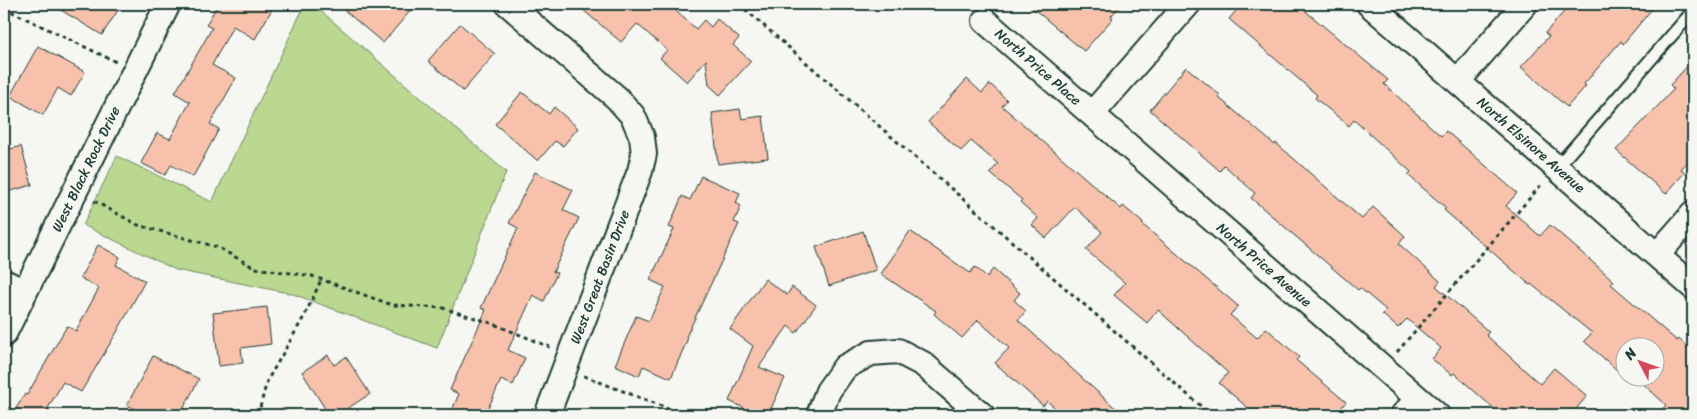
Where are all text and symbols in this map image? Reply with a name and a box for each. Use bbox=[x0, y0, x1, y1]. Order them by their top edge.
street label: North Price Place bbox=[989, 22, 1087, 112]
street label: North Elsinore Avenue bbox=[1471, 91, 1591, 200]
street label: West Black Rock Drive bbox=[45, 102, 127, 236]
street label: West Great Basin Drive bbox=[563, 206, 637, 348]
street label: North Price Avenue bbox=[1211, 216, 1317, 314]
north arrow bbox=[1614, 336, 1664, 386]
text: N bbox=[1617, 342, 1643, 366]

